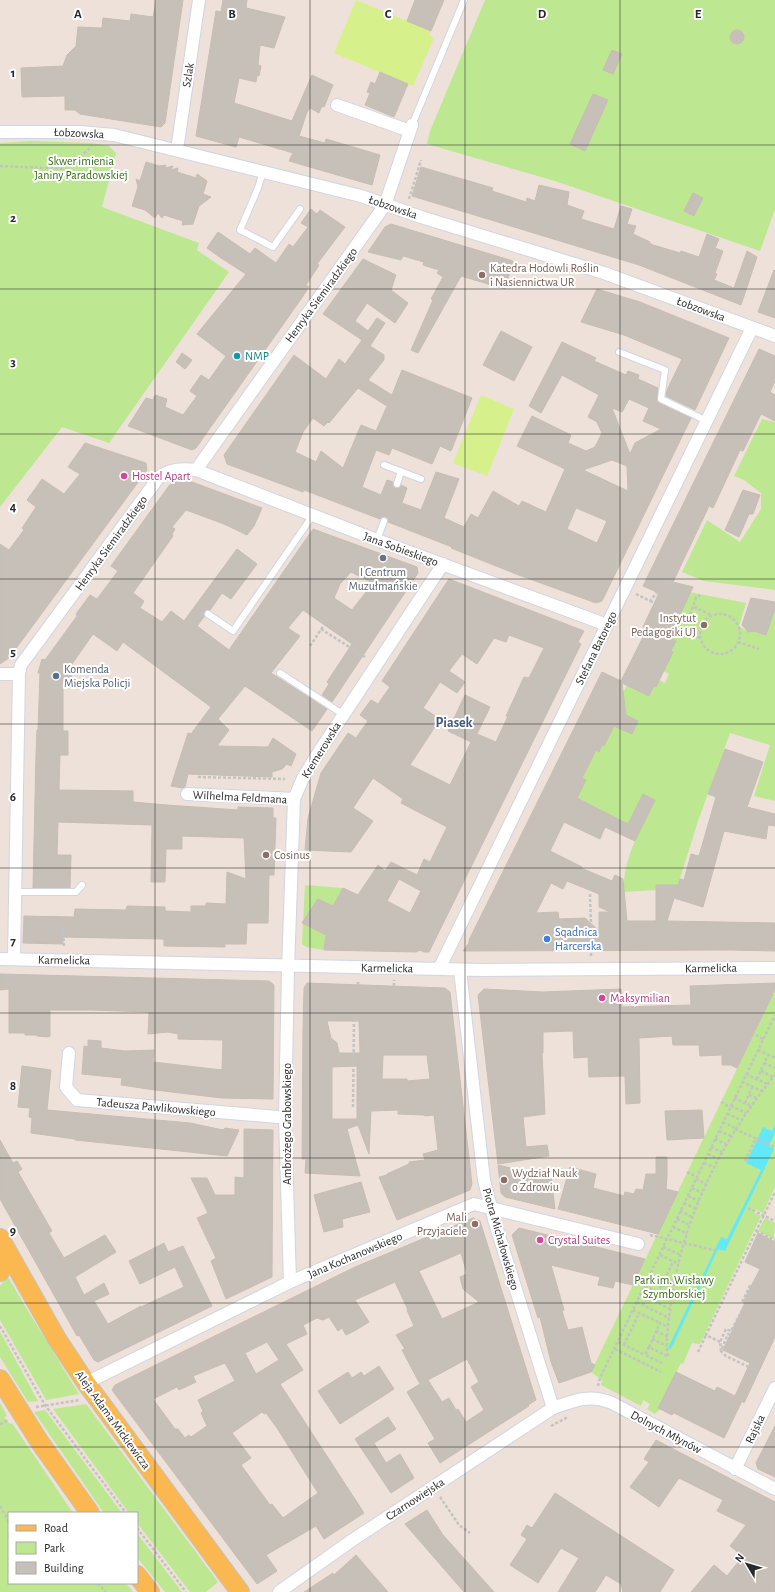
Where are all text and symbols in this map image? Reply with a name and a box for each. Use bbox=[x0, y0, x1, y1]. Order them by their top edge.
text: A bbox=[74, 8, 82, 21]
text: B bbox=[228, 8, 236, 21]
text: C bbox=[385, 8, 392, 21]
text: D bbox=[538, 8, 547, 21]
text: E bbox=[695, 8, 702, 21]
street label: Szlak bbox=[180, 61, 196, 88]
text: 1 bbox=[11, 67, 15, 80]
street label: Łobzowska bbox=[53, 126, 105, 140]
park label: Skwer imienia Janiny Paradowskiej bbox=[34, 155, 128, 182]
street label: Łobzowska bbox=[367, 193, 419, 221]
text: 2 bbox=[10, 212, 16, 225]
street label: Henryka Siemiradzkiego bbox=[283, 245, 360, 345]
place label: Katedra Hodowli Roślin i Nasiennictwa UR bbox=[490, 262, 599, 288]
marker: Katedra Hodowli Roślin i Nasiennictwa UR bbox=[477, 270, 487, 280]
street label: Łobzowska bbox=[675, 295, 727, 323]
place label: NMP bbox=[245, 350, 269, 362]
marker: NMP bbox=[232, 351, 242, 361]
text: 3 bbox=[10, 356, 16, 369]
place label: Hostel Apart bbox=[132, 470, 191, 482]
marker: Hostel Apart bbox=[119, 471, 129, 481]
street label: Henryka Siemiradzkiego bbox=[73, 493, 150, 593]
text: 4 bbox=[10, 501, 17, 514]
street label: Jana Sobieskiego bbox=[362, 530, 440, 568]
marker: I Centrum Muzułmańskie bbox=[378, 553, 388, 563]
place label: I Centrum Muzułmańskie bbox=[348, 566, 418, 592]
street label: Stefana Batorego bbox=[573, 609, 619, 687]
place label: Instytut Pedagogiki UJ bbox=[631, 612, 696, 638]
marker: Instytut Pedagogiki UJ bbox=[699, 620, 709, 630]
text: 5 bbox=[10, 646, 16, 659]
place label: Komenda Miejska Policji bbox=[64, 663, 130, 690]
marker: Komenda Miejska Policji bbox=[51, 671, 61, 681]
district label: Piasek bbox=[436, 716, 473, 730]
street label: Kremerowska bbox=[299, 719, 343, 780]
street label: Wilhelma Feldmana bbox=[192, 789, 288, 805]
text: 6 bbox=[10, 791, 16, 804]
place label: Cosinus bbox=[274, 849, 310, 861]
marker: Cosinus bbox=[261, 850, 271, 860]
place label: Sqadnica Harcerska bbox=[555, 926, 602, 952]
marker: Sqadnica Harcerska bbox=[542, 934, 552, 944]
text: 7 bbox=[10, 935, 16, 948]
street label: Karmelicka bbox=[38, 954, 91, 966]
street label: Karmelicka bbox=[361, 962, 414, 974]
street label: Karmelicka bbox=[685, 962, 738, 974]
place label: Maksymilian bbox=[610, 992, 670, 1005]
marker: Maksymilian bbox=[597, 993, 607, 1003]
street label: Ambrożego Grabowskiego bbox=[281, 1063, 293, 1185]
text: 8 bbox=[10, 1080, 16, 1093]
street label: Tadeusza Pawlikowskiego bbox=[96, 1096, 216, 1118]
place label: Wydział Nauk o Zdrowiu bbox=[512, 1167, 578, 1193]
marker: Wydział Nauk o Zdrowiu bbox=[499, 1175, 509, 1185]
street label: Piotra Michałowskiego bbox=[481, 1186, 521, 1292]
place label: Mali Przyjaciele bbox=[417, 1211, 467, 1238]
marker: Mali Przyjaciele bbox=[470, 1219, 480, 1229]
text: 9 bbox=[10, 1225, 16, 1238]
street label: Jana Kochanowskiego bbox=[306, 1230, 404, 1280]
place label: Crystal Suites bbox=[548, 1234, 610, 1247]
marker: Crystal Suites bbox=[535, 1235, 545, 1245]
park label: Park im. Wisławy Szymborskiej bbox=[634, 1274, 714, 1301]
street label: Aleja Adama Mickiewicza bbox=[72, 1368, 153, 1472]
street label: Dolnych Młynów bbox=[628, 1408, 703, 1457]
street label: Rajska bbox=[743, 1412, 768, 1446]
street label: Czarnowiejska bbox=[384, 1475, 447, 1523]
legend bbox=[8, 1512, 138, 1584]
text: Road bbox=[44, 1522, 68, 1534]
text: Park bbox=[44, 1542, 65, 1554]
north arrow bbox=[727, 1544, 767, 1584]
text: N bbox=[733, 1552, 746, 1565]
text: Building bbox=[44, 1562, 84, 1574]

